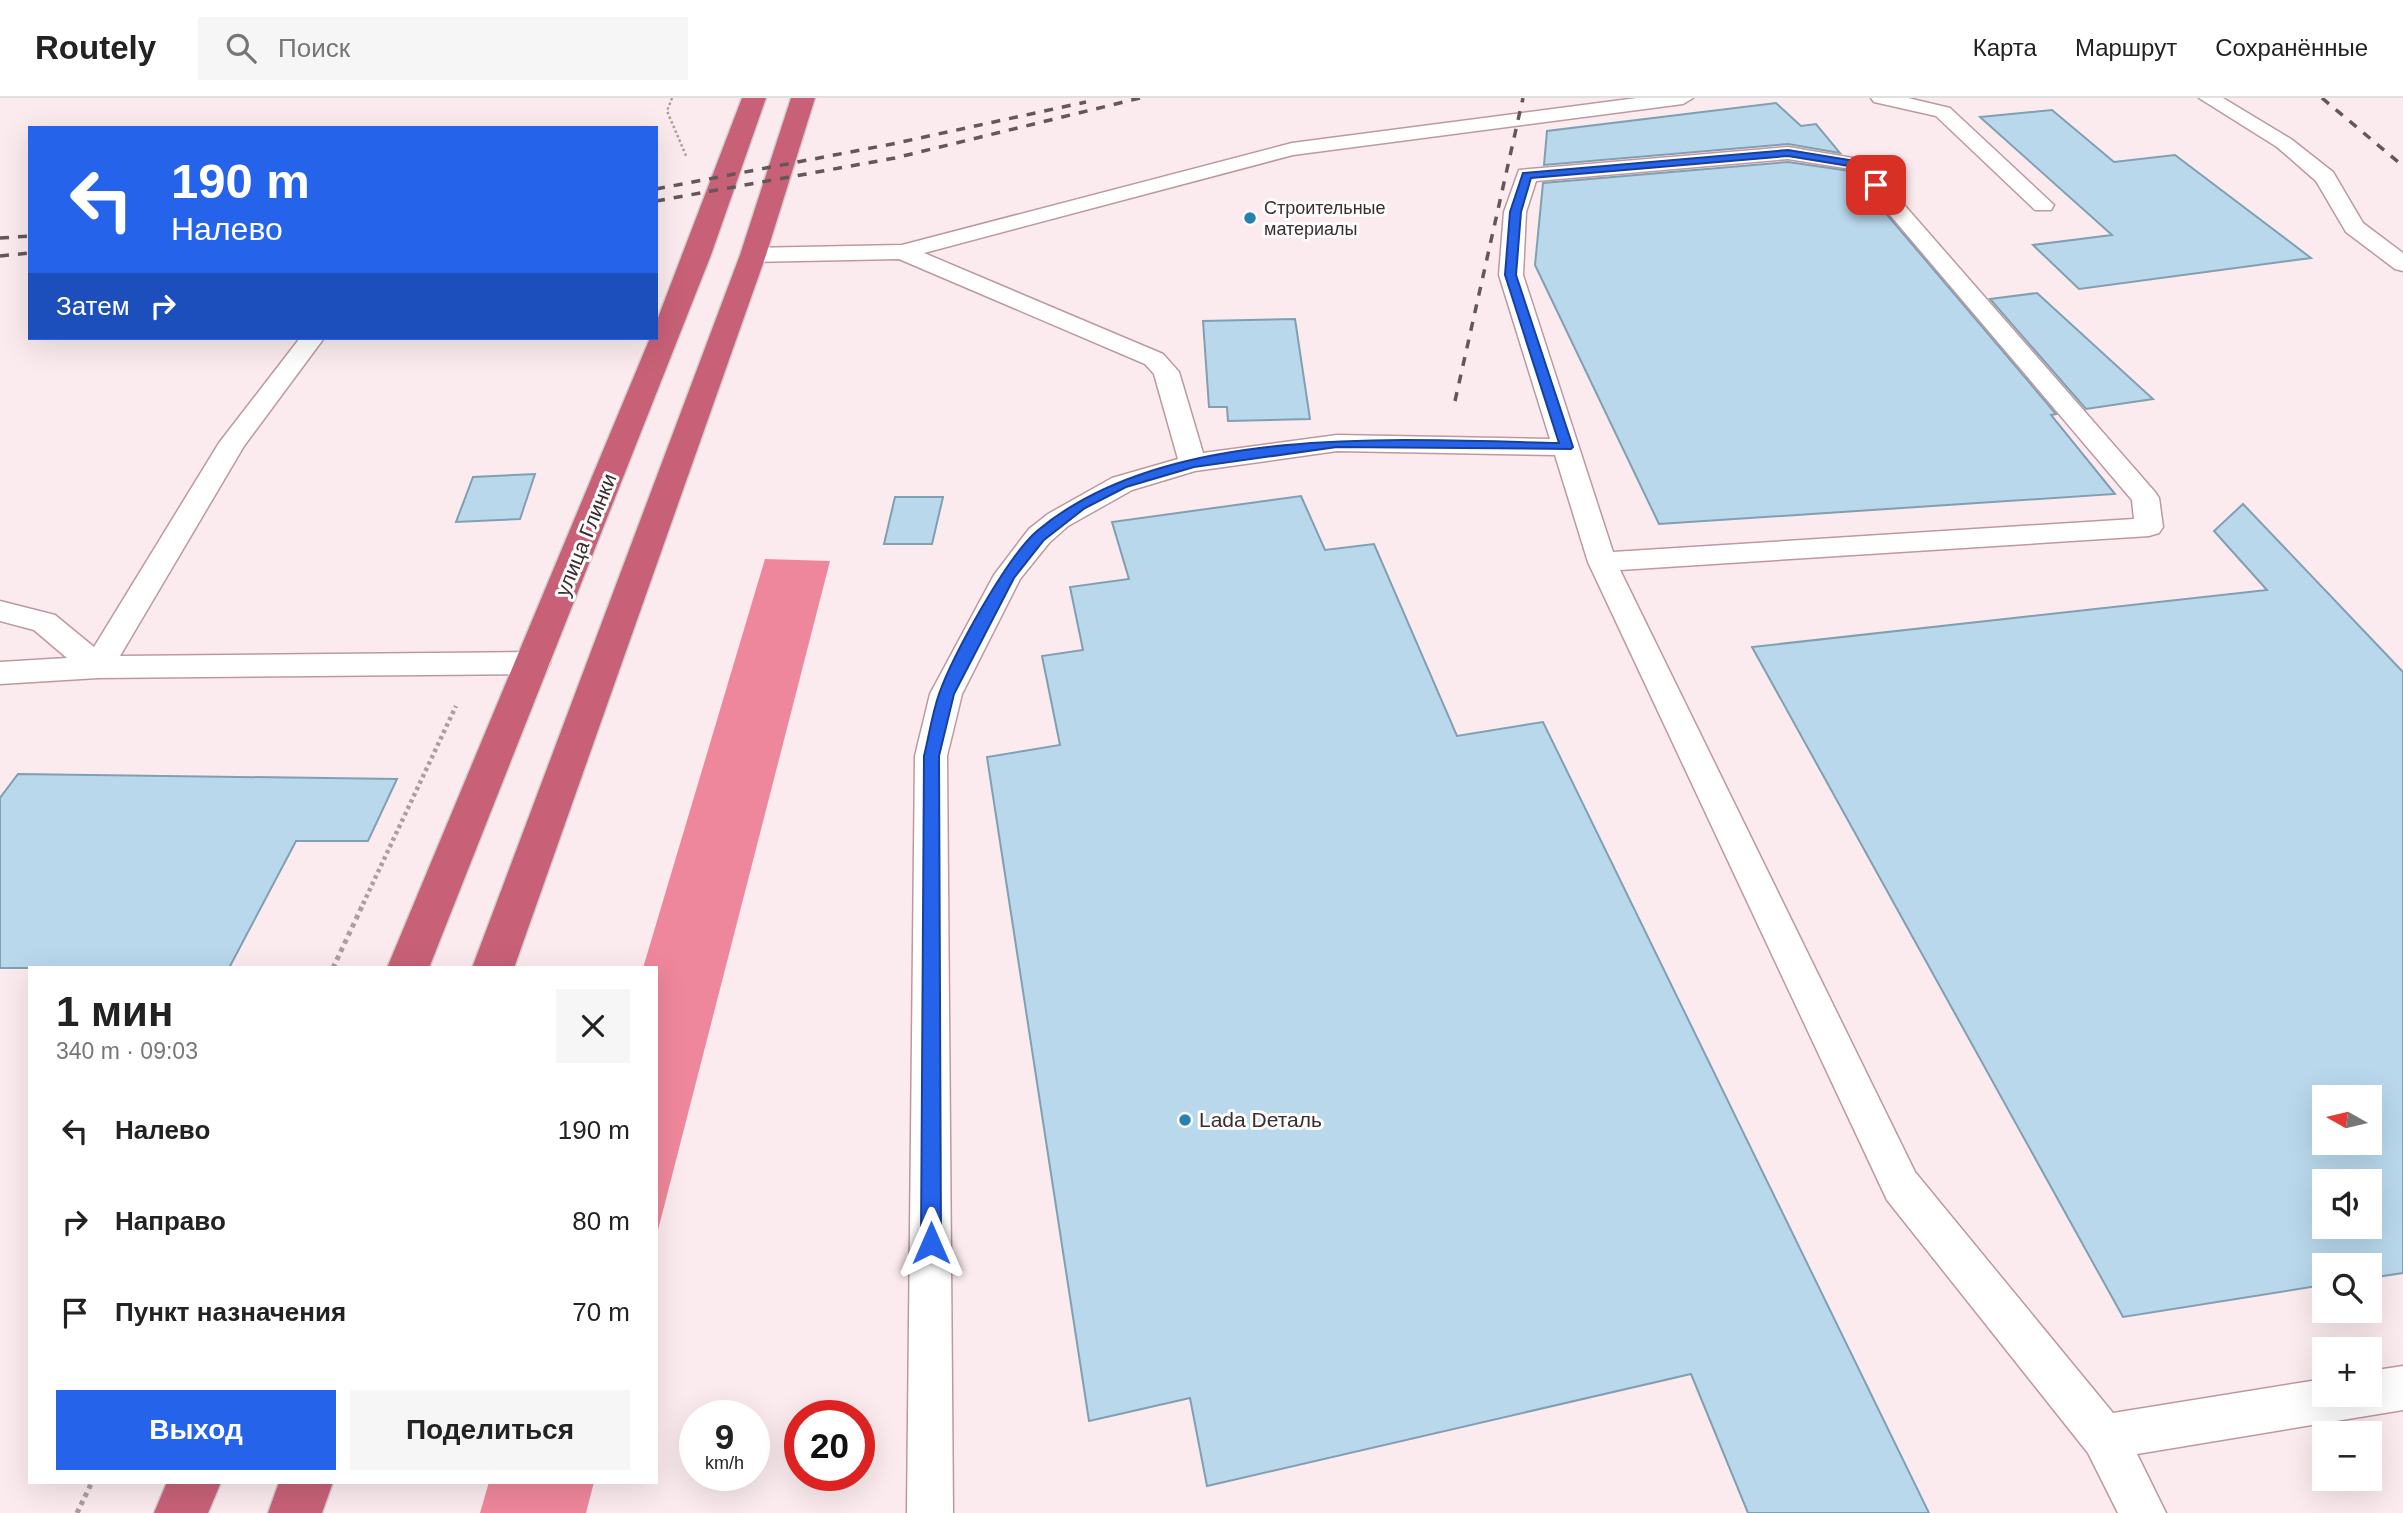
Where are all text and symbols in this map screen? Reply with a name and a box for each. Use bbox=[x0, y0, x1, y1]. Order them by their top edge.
search box bbox=[198, 17, 688, 80]
text: Routely bbox=[35, 29, 156, 66]
icon: search bbox=[222, 29, 260, 67]
text: Поиск bbox=[278, 33, 350, 63]
text: Карта bbox=[1973, 34, 2037, 61]
text: Маршрут bbox=[2075, 34, 2177, 61]
text: Сохранённые bbox=[2215, 34, 2368, 61]
icon: left bbox=[56, 154, 147, 245]
text: 190 m bbox=[171, 154, 310, 208]
pin bbox=[1846, 155, 1906, 215]
icon: arrive bbox=[1857, 166, 1895, 204]
place label: Строительные материалы bbox=[1264, 198, 1386, 239]
marker: Строительные материалы bbox=[1242, 210, 1258, 226]
text: Налево bbox=[171, 211, 283, 247]
icon: right bbox=[144, 287, 182, 325]
text: Затем bbox=[56, 291, 130, 321]
street label: улица Глинки bbox=[550, 470, 621, 600]
text: 1 мин bbox=[56, 988, 173, 1035]
button: close bbox=[556, 989, 630, 1063]
text: 340 m · 09:03 bbox=[56, 1038, 198, 1064]
north arrow bbox=[2312, 1085, 2382, 1155]
map controls bbox=[2312, 1085, 2382, 1491]
place label: Lada Dеталь bbox=[1199, 1108, 1322, 1131]
icon: left bbox=[56, 1112, 94, 1150]
marker: Lada Dеталь bbox=[1177, 1112, 1193, 1128]
text: Налево bbox=[115, 1115, 210, 1145]
text: 190 m bbox=[558, 1115, 630, 1145]
button: sound bbox=[2312, 1169, 2382, 1239]
icon: right bbox=[56, 1203, 94, 1241]
text: Направо bbox=[115, 1206, 226, 1236]
text: 80 m bbox=[572, 1206, 630, 1236]
position arrow bbox=[894, 1206, 968, 1280]
button: search bbox=[2312, 1253, 2382, 1323]
icon: arrive bbox=[56, 1294, 94, 1332]
text: Пункт назначения bbox=[115, 1297, 346, 1327]
text: 70 m bbox=[572, 1297, 630, 1327]
button: + bbox=[2312, 1337, 2382, 1407]
button: Выход bbox=[56, 1390, 336, 1470]
button: Поделиться bbox=[350, 1390, 630, 1470]
speed limit sign: 20 bbox=[784, 1400, 875, 1491]
text: 9 bbox=[715, 1417, 734, 1456]
button: − bbox=[2312, 1421, 2382, 1491]
text: km/h bbox=[705, 1453, 744, 1473]

